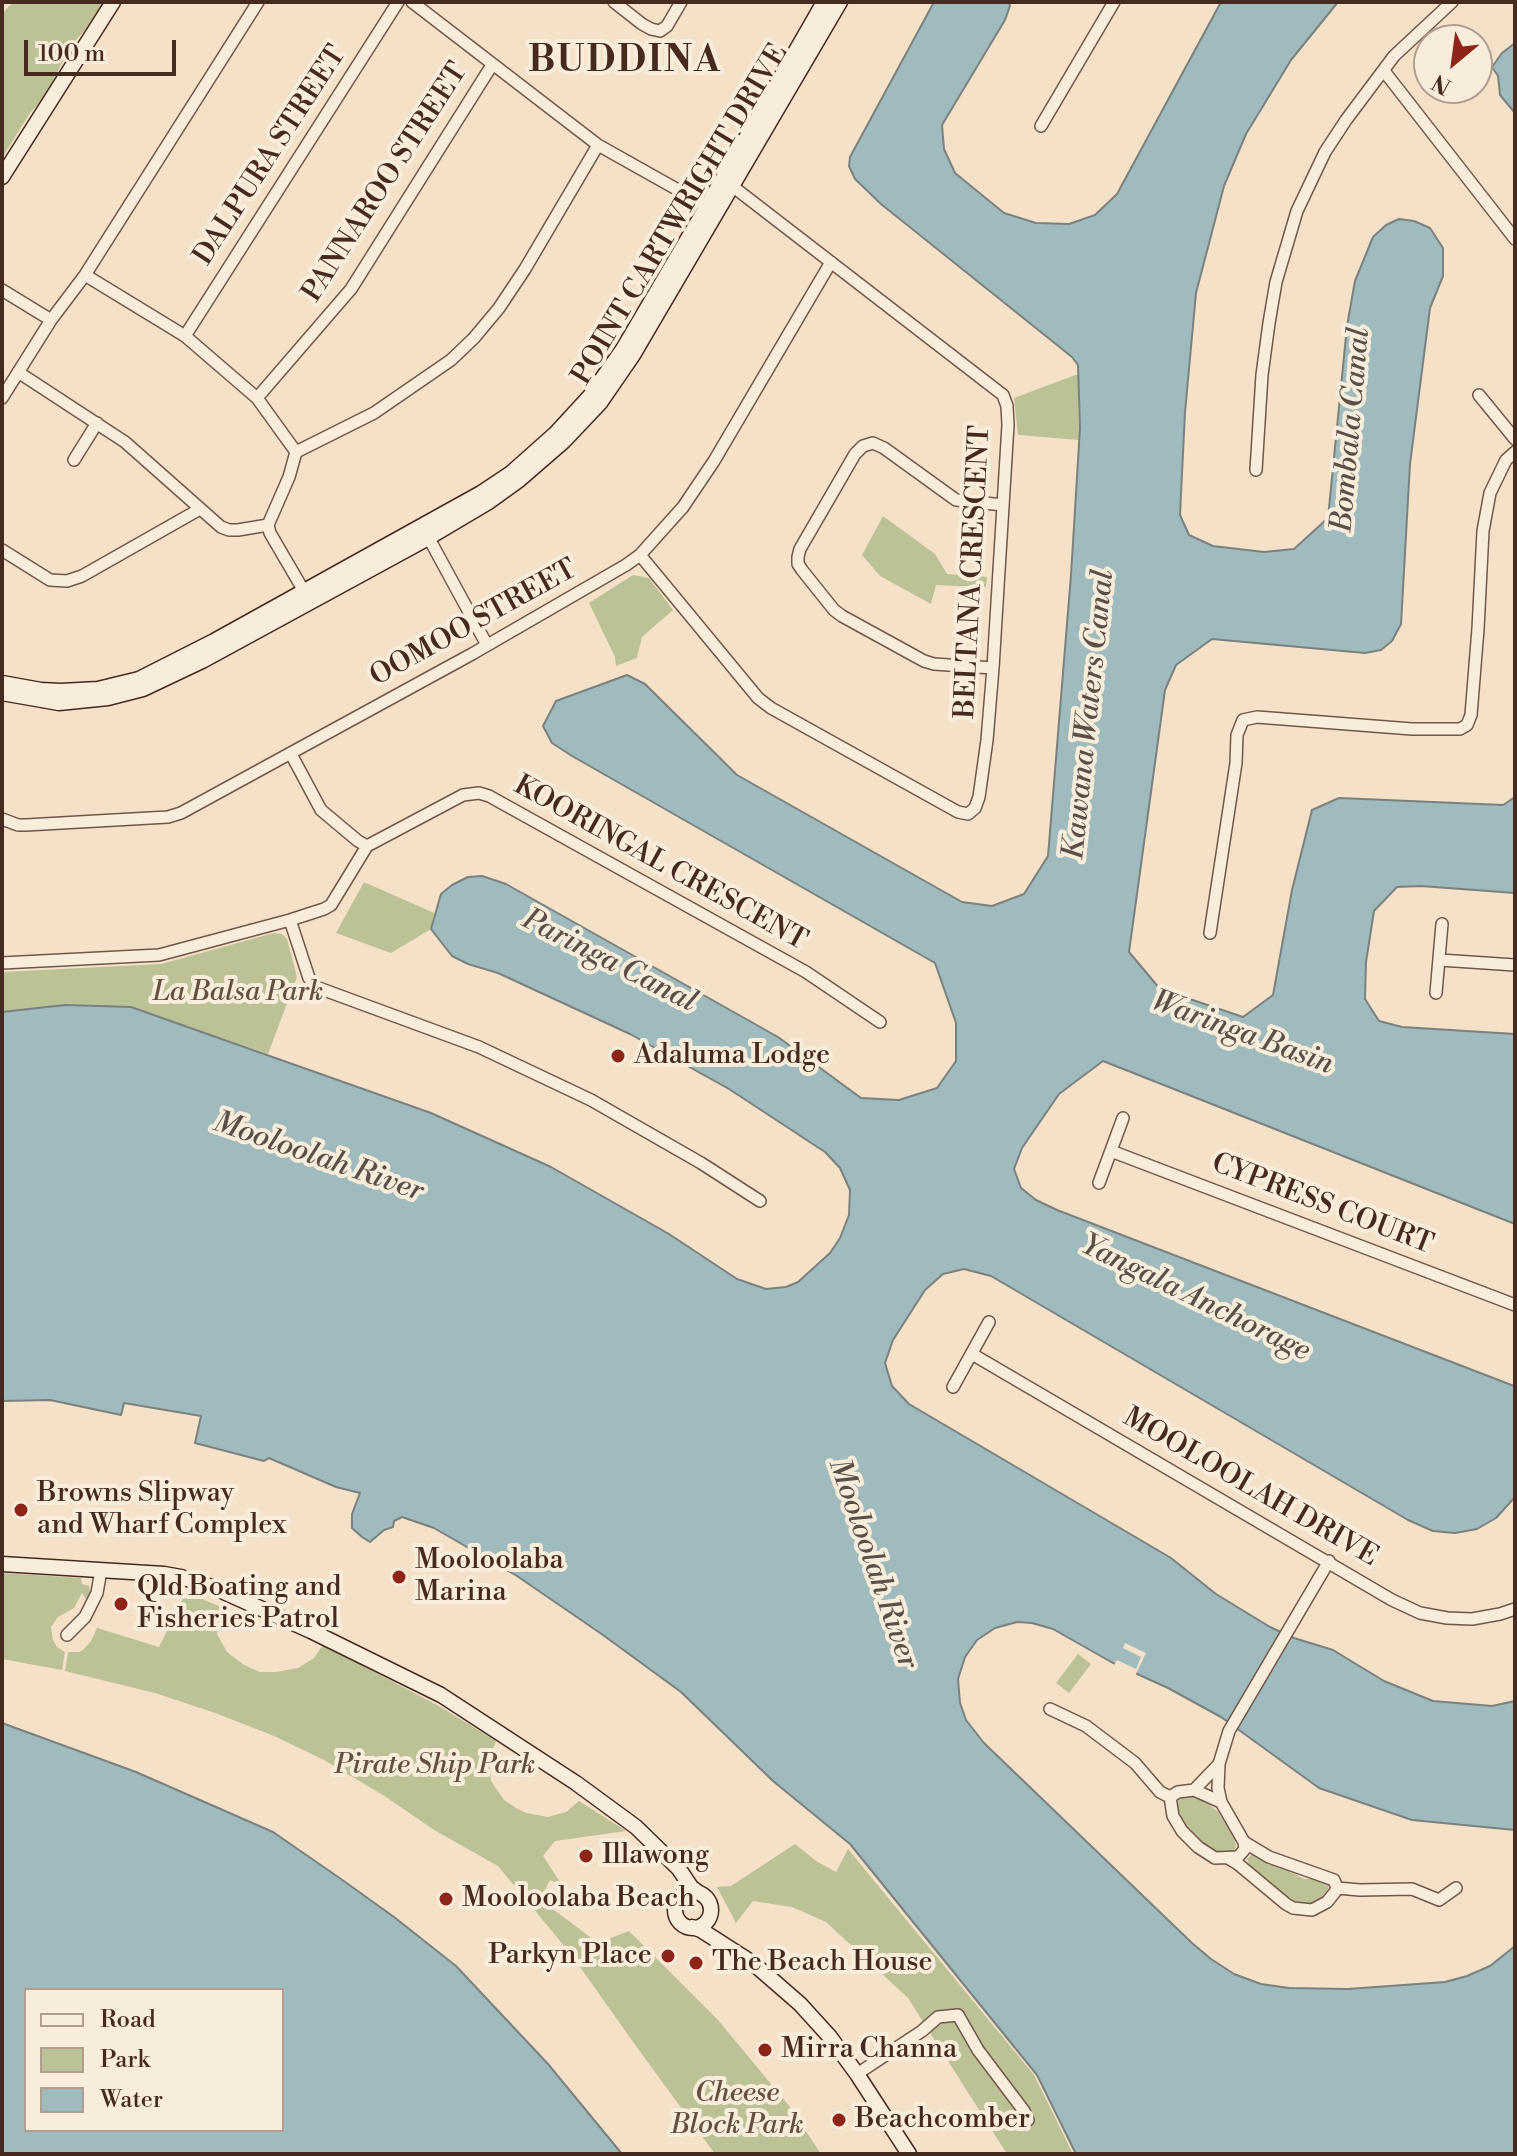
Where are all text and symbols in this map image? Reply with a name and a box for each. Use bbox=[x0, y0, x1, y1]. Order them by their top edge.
scale bar bbox=[28, 24, 180, 74]
north arrow bbox=[1413, 24, 1493, 104]
text: 100 m bbox=[38, 39, 105, 69]
street label: POINT CARTWRIGHT DRIVE bbox=[566, 39, 796, 391]
street label: DALPURA STREET bbox=[188, 40, 354, 272]
district label: BUDDINA bbox=[528, 40, 722, 84]
street label: PANNAROO STREET bbox=[296, 57, 476, 309]
text: N bbox=[1428, 68, 1456, 100]
water label: Bombala Canal bbox=[1325, 326, 1379, 534]
street label: BELTANA CRESCENT bbox=[950, 425, 998, 719]
street label: OOMOO STREET bbox=[365, 553, 583, 695]
water label: Kawana Waters Canal bbox=[1057, 568, 1123, 862]
street label: KOORINGAL CRESCENT bbox=[508, 769, 812, 959]
water label: Paringa Canal bbox=[516, 903, 702, 1021]
park label: La Balsa Park bbox=[153, 976, 323, 1010]
water label: Waringa Basin bbox=[1146, 984, 1338, 1084]
place label: Adaluma Lodge bbox=[634, 1039, 830, 1073]
marker: Adaluma Lodge bbox=[609, 1047, 627, 1065]
water label: Mooloolah River bbox=[208, 1105, 428, 1211]
street label: CYPRESS COURT bbox=[1207, 1147, 1437, 1263]
water label: Yangala Anchorage bbox=[1075, 1228, 1315, 1370]
street label: MOOLOOLAH DRIVE bbox=[1117, 1401, 1383, 1575]
water label: Mooloolah River bbox=[819, 1454, 925, 1674]
place label: Browns Slipway and Wharf Complex bbox=[37, 1477, 287, 1543]
marker: Browns Slipway and Wharf Complex bbox=[12, 1501, 30, 1519]
place label: Mooloolaba Marina bbox=[415, 1544, 564, 1610]
marker: Mooloolaba Marina bbox=[390, 1568, 408, 1586]
place label: Qld Boating and Fisheries Patrol bbox=[137, 1571, 341, 1637]
marker: Qld Boating and Fisheries Patrol bbox=[112, 1595, 130, 1613]
park label: Pirate Ship Park bbox=[334, 1749, 536, 1783]
place label: Illawong bbox=[602, 1839, 709, 1873]
marker: Illawong bbox=[577, 1847, 595, 1865]
place label: Mooloolaba Beach bbox=[462, 1882, 695, 1916]
marker: Mooloolaba Beach bbox=[437, 1890, 455, 1908]
place label: Parkyn Place bbox=[488, 1939, 652, 1973]
place label: The Beach House bbox=[712, 1946, 933, 1980]
marker: Parkyn Place bbox=[659, 1947, 677, 1965]
marker: The Beach House bbox=[687, 1954, 705, 1972]
legend bbox=[24, 1988, 284, 2132]
text: Road bbox=[100, 2005, 156, 2035]
place label: Mirra Channa bbox=[781, 2033, 957, 2067]
marker: Mirra Channa bbox=[756, 2041, 774, 2059]
text: Park bbox=[100, 2045, 150, 2075]
park label: Cheese Block Park bbox=[670, 2077, 804, 2143]
text: Water bbox=[100, 2085, 163, 2115]
place label: Beachcomber bbox=[855, 2103, 1030, 2137]
marker: Beachcomber bbox=[830, 2111, 848, 2129]

